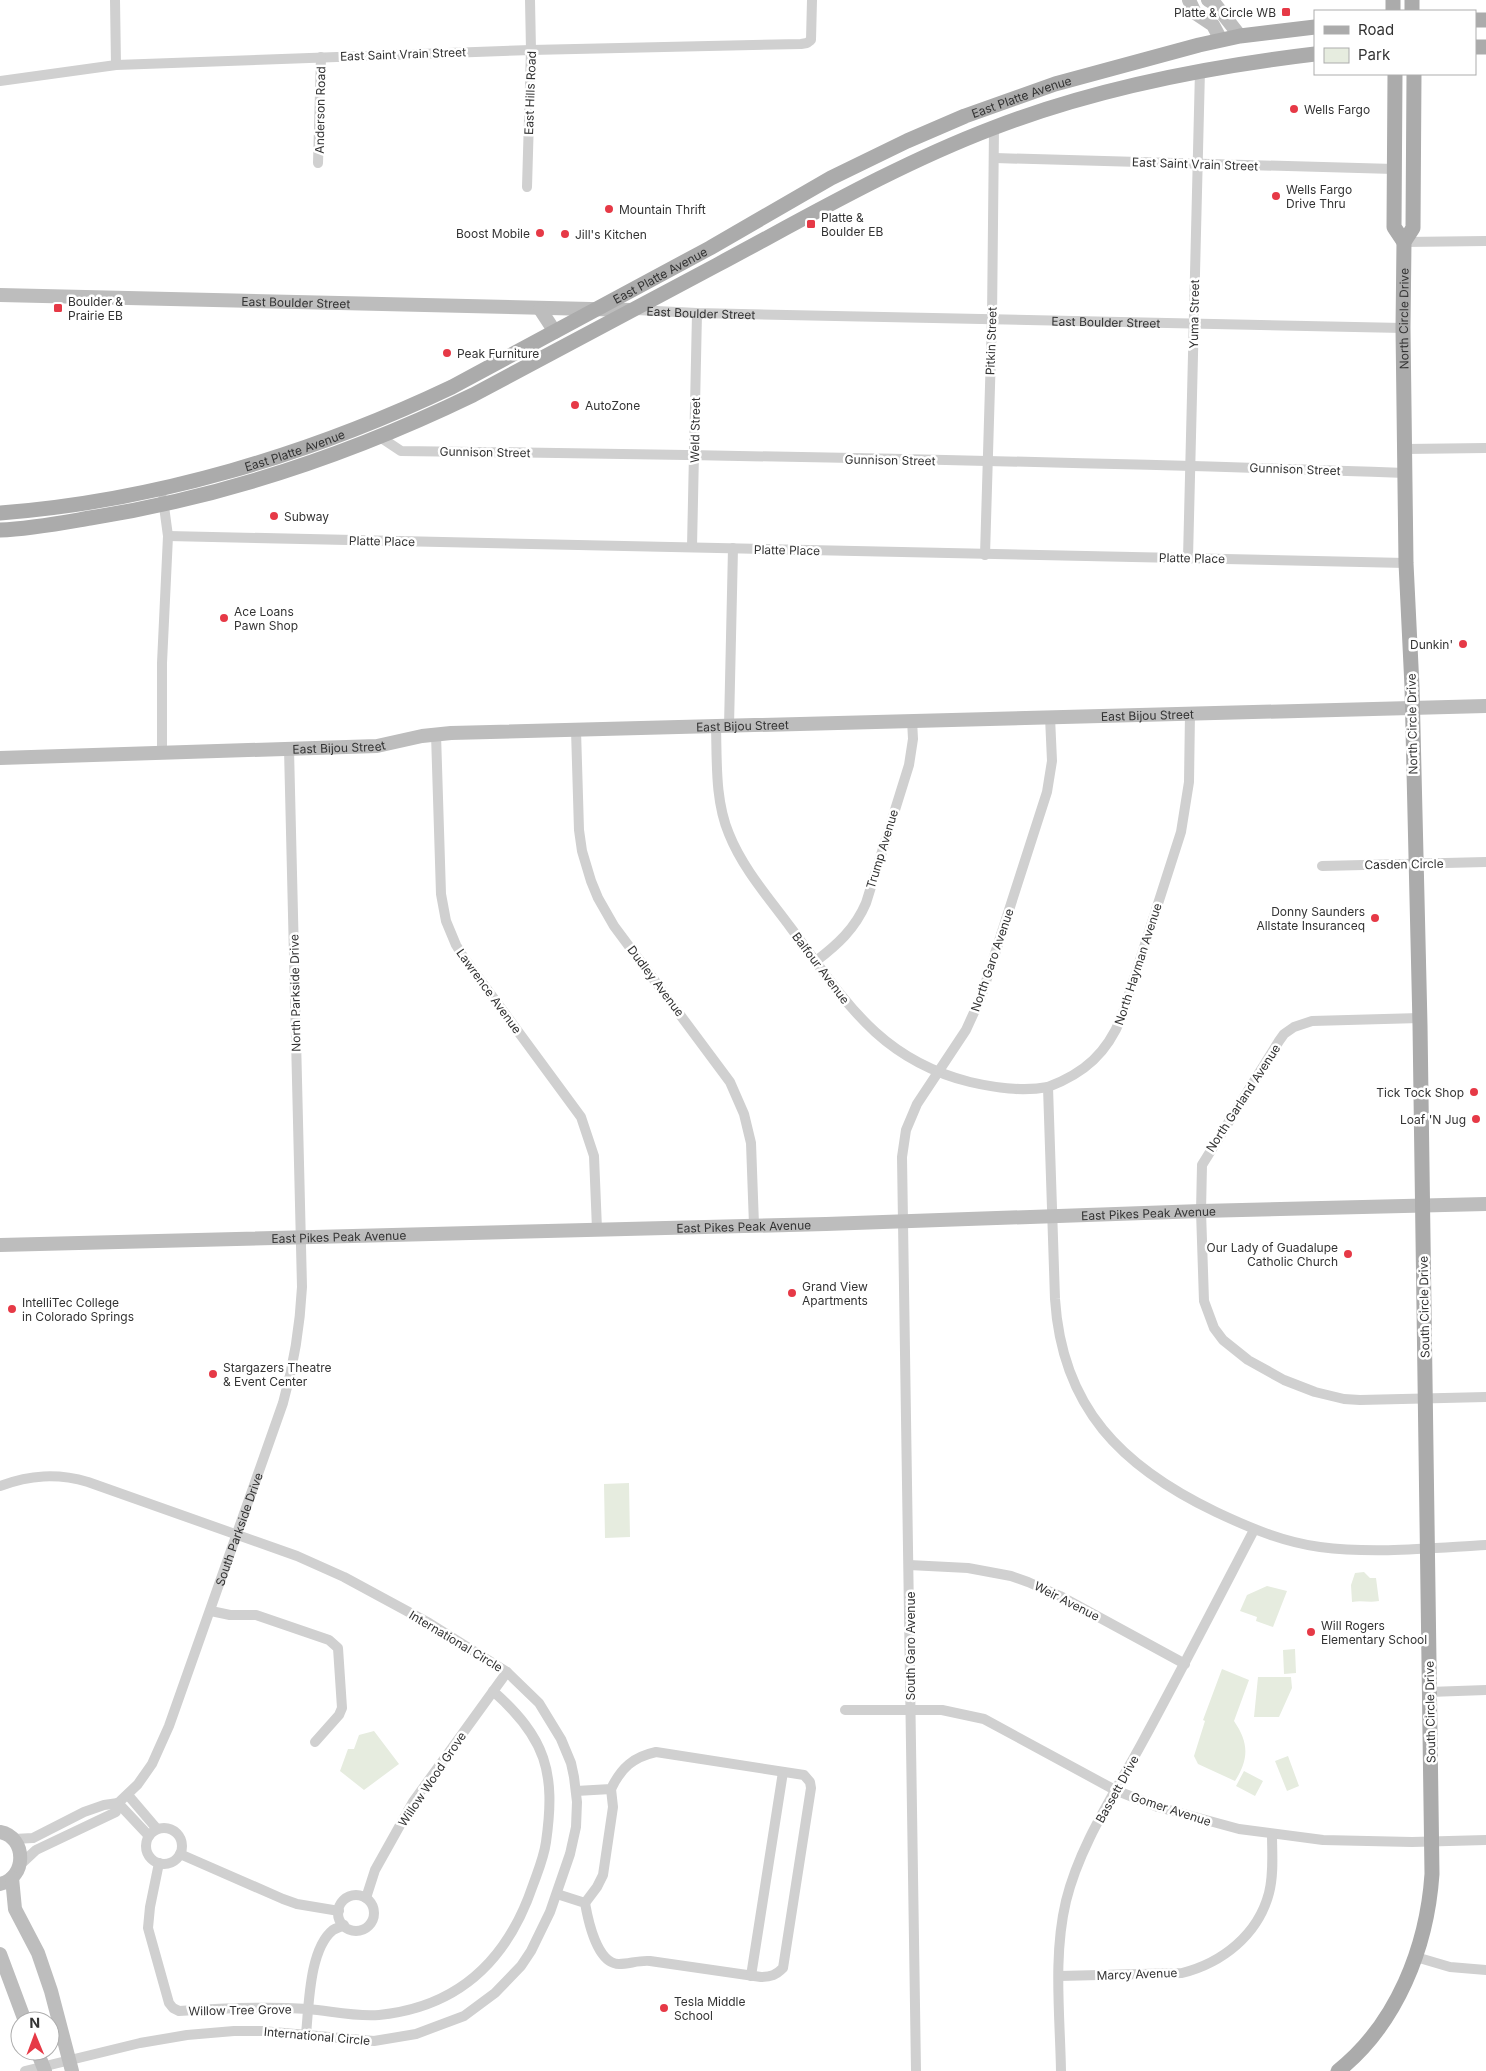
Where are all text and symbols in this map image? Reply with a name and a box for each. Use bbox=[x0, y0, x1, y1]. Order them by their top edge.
place label: Platte & Circle WB bbox=[1174, 5, 1276, 20]
marker: Platte & Circle WB bbox=[1280, 6, 1292, 18]
legend bbox=[1314, 10, 1476, 75]
text: Road bbox=[1358, 20, 1394, 39]
street label: East Saint Vrain Street bbox=[340, 44, 466, 64]
text: Park bbox=[1358, 45, 1391, 64]
street label: East Hills Road bbox=[521, 51, 539, 135]
street label: Anderson Road bbox=[312, 66, 328, 154]
street label: East Platte Avenue bbox=[969, 72, 1073, 121]
place label: Wells Fargo bbox=[1304, 102, 1370, 117]
marker: Wells Fargo bbox=[1288, 103, 1300, 115]
street label: East Saint Vrain Street bbox=[1132, 154, 1258, 174]
place label: Wells Fargo Drive Thru bbox=[1286, 182, 1352, 211]
marker: Wells Fargo Drive Thru bbox=[1270, 190, 1282, 202]
place label: Mountain Thrift bbox=[619, 202, 706, 217]
marker: Mountain Thrift bbox=[603, 203, 615, 215]
place label: Platte & Boulder EB bbox=[821, 210, 883, 239]
marker: Platte & Boulder EB bbox=[805, 218, 817, 230]
place label: Boost Mobile bbox=[456, 226, 530, 241]
marker: Boost Mobile bbox=[534, 227, 546, 239]
place label: Jill's Kitchen bbox=[575, 227, 647, 242]
marker: Jill's Kitchen bbox=[559, 228, 571, 240]
street label: East Platte Avenue bbox=[610, 243, 710, 306]
street label: North Circle Drive bbox=[1395, 268, 1411, 369]
street label: Yuma Street bbox=[1186, 279, 1202, 349]
street label: East Boulder Street bbox=[241, 293, 351, 311]
place label: Boulder & Prairie EB bbox=[68, 294, 123, 323]
marker: Boulder & Prairie EB bbox=[52, 302, 64, 314]
street label: East Boulder Street bbox=[646, 303, 756, 322]
street label: Pitkin Street bbox=[982, 307, 1000, 375]
street label: East Boulder Street bbox=[1051, 313, 1160, 330]
place label: Peak Furniture bbox=[457, 346, 539, 361]
marker: Peak Furniture bbox=[441, 347, 453, 359]
street label: Weld Street bbox=[687, 397, 703, 463]
place label: AutoZone bbox=[585, 398, 640, 413]
marker: AutoZone bbox=[569, 399, 581, 411]
street label: East Platte Avenue bbox=[243, 426, 347, 474]
street label: Gunnison Street bbox=[439, 444, 531, 460]
street label: Gunnison Street bbox=[844, 452, 936, 468]
street label: Gunnison Street bbox=[1249, 460, 1341, 478]
place label: Subway bbox=[284, 509, 329, 524]
marker: Subway bbox=[268, 510, 280, 522]
street label: Platte Place bbox=[349, 533, 415, 549]
street label: Platte Place bbox=[754, 542, 820, 558]
street label: Platte Place bbox=[1159, 550, 1225, 566]
place label: Ace Loans Pawn Shop bbox=[234, 604, 298, 633]
marker: Ace Loans Pawn Shop bbox=[218, 612, 230, 624]
place label: Dunkin' bbox=[1410, 637, 1453, 652]
marker: Dunkin' bbox=[1457, 638, 1469, 650]
street label: North Circle Drive bbox=[1404, 673, 1420, 775]
street label: East Bijou Street bbox=[1101, 706, 1194, 724]
street label: East Bijou Street bbox=[696, 717, 789, 734]
street label: East Bijou Street bbox=[292, 737, 387, 756]
street label: Trump Avenue bbox=[863, 808, 901, 890]
street label: Casden Circle bbox=[1364, 856, 1444, 872]
street label: North Hayman Avenue bbox=[1111, 901, 1165, 1027]
place label: Donny Saunders Allstate Insuranceq bbox=[1256, 904, 1365, 933]
street label: North Garo Avenue bbox=[967, 906, 1017, 1014]
marker: Donny Saunders Allstate Insuranceq bbox=[1369, 912, 1381, 924]
street label: Balfour Avenue bbox=[789, 929, 853, 1007]
street label: North Parkside Drive bbox=[286, 934, 304, 1052]
street label: Dudley Avenue bbox=[624, 943, 688, 1019]
street label: Lawrence Avenue bbox=[453, 946, 525, 1036]
street label: North Garland Avenue bbox=[1203, 1041, 1283, 1155]
place label: Tick Tock Shop bbox=[1376, 1085, 1464, 1100]
marker: Tick Tock Shop bbox=[1468, 1086, 1480, 1098]
place label: Loaf 'N Jug bbox=[1400, 1112, 1466, 1127]
marker: Loaf 'N Jug bbox=[1470, 1113, 1482, 1125]
street label: East Pikes Peak Avenue bbox=[1081, 1203, 1216, 1223]
street label: East Pikes Peak Avenue bbox=[676, 1217, 811, 1235]
street label: East Pikes Peak Avenue bbox=[271, 1227, 407, 1246]
place label: Our Lady of Guadalupe Catholic Church bbox=[1207, 1240, 1338, 1269]
marker: Our Lady of Guadalupe Catholic Church bbox=[1342, 1248, 1354, 1260]
street label: South Circle Drive bbox=[1416, 1256, 1432, 1358]
place label: Grand View Apartments bbox=[802, 1279, 868, 1308]
marker: Grand View Apartments bbox=[786, 1287, 798, 1299]
place label: IntelliTec College in Colorado Springs bbox=[22, 1295, 134, 1324]
marker: IntelliTec College in Colorado Springs bbox=[6, 1303, 18, 1315]
place label: Stargazers Theatre & Event Center bbox=[223, 1360, 331, 1389]
marker: Stargazers Theatre & Event Center bbox=[207, 1368, 219, 1380]
street label: South Parkside Drive bbox=[212, 1471, 265, 1588]
street label: Weir Avenue bbox=[1032, 1578, 1102, 1624]
street label: South Garo Avenue bbox=[903, 1591, 918, 1701]
street label: International Circle bbox=[406, 1607, 506, 1675]
place label: Will Rogers Elementary School bbox=[1321, 1618, 1427, 1647]
marker: Will Rogers Elementary School bbox=[1305, 1626, 1317, 1638]
street label: South Circle Drive bbox=[1422, 1661, 1438, 1763]
street label: Willow Wood Grove bbox=[395, 1729, 469, 1829]
street label: Bassett Drive bbox=[1092, 1753, 1142, 1825]
street label: Gomer Avenue bbox=[1129, 1789, 1213, 1829]
street label: Marcy Avenue bbox=[1096, 1965, 1178, 1983]
place label: Tesla Middle School bbox=[674, 1994, 746, 2023]
street label: Willow Tree Grove bbox=[188, 2002, 292, 2018]
marker: Tesla Middle School bbox=[658, 2002, 670, 2014]
north arrow bbox=[10, 2011, 60, 2061]
text: N bbox=[29, 2014, 40, 2031]
street label: International Circle bbox=[263, 2024, 371, 2048]

